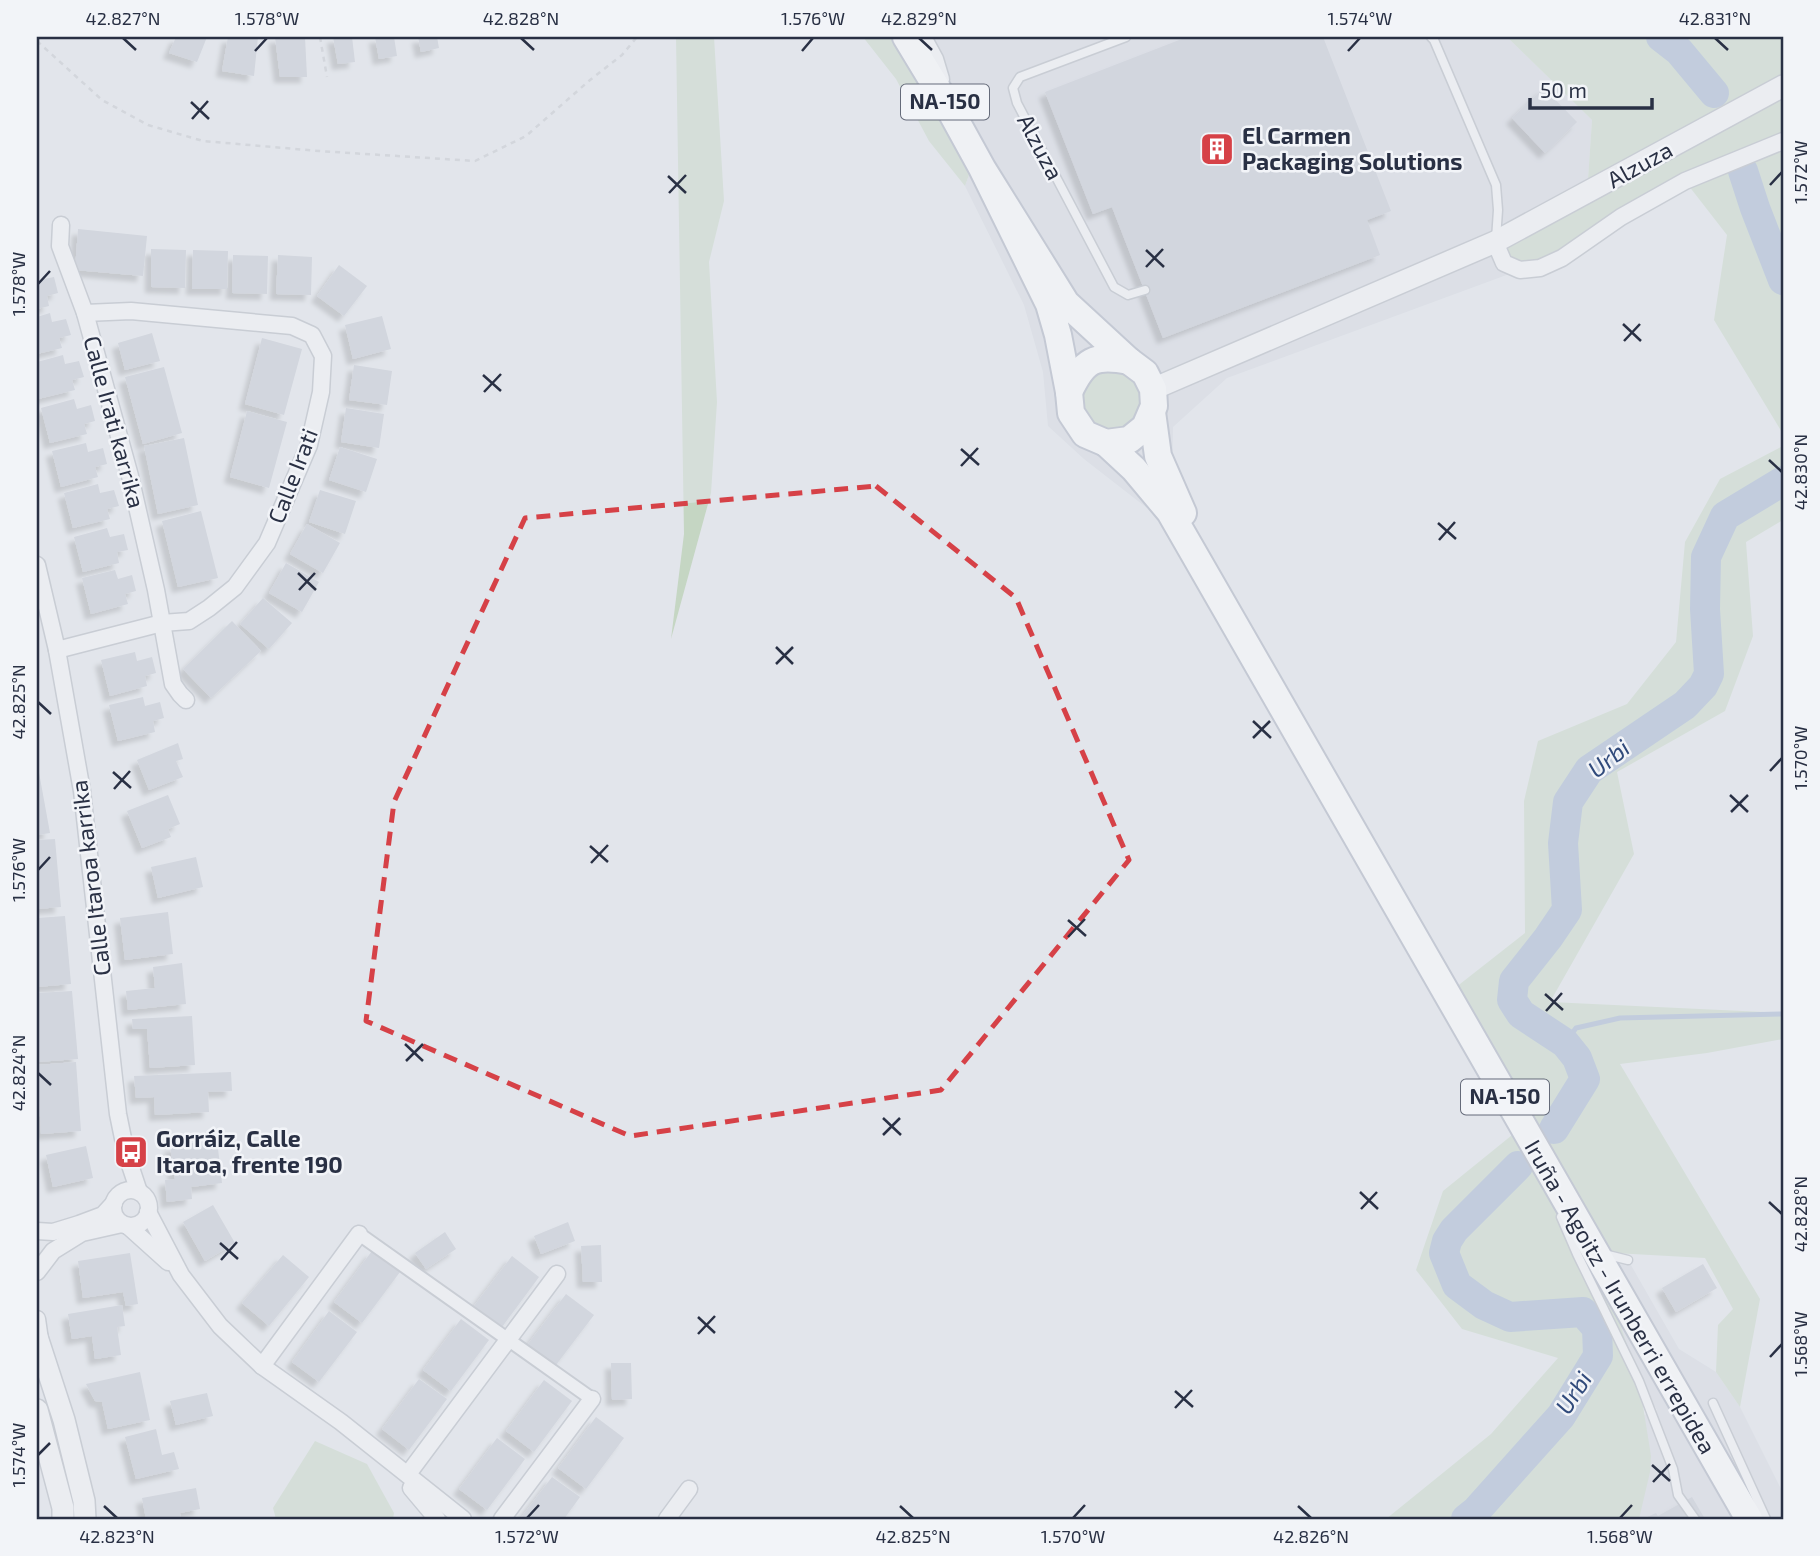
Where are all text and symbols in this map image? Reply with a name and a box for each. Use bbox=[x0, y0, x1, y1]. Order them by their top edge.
text: 42.827°N bbox=[86, 7, 160, 29]
text: 1.578°W bbox=[235, 7, 299, 29]
text: 42.828°N bbox=[483, 7, 559, 29]
text: 1.576°W bbox=[781, 7, 845, 29]
text: 42.829°N bbox=[881, 7, 957, 29]
text: 1.574°W bbox=[1328, 7, 1392, 29]
text: 42.831°N bbox=[1679, 7, 1751, 29]
scale bar bbox=[1530, 66, 1652, 110]
text: 50 m bbox=[1540, 77, 1587, 102]
road number: NA-150 bbox=[901, 84, 989, 119]
street label: Alzuza bbox=[1012, 109, 1070, 184]
place label: El Carmen Packaging Solutions bbox=[1242, 121, 1462, 175]
building icon: El Carmen Packaging Solutions bbox=[1198, 130, 1236, 168]
street label: Alzuza bbox=[1602, 135, 1677, 193]
text: 1.572°W bbox=[1789, 140, 1811, 204]
text: 1.578°W bbox=[7, 252, 29, 316]
street label: Calle Irati karrika bbox=[79, 333, 151, 511]
street label: Calle Irati bbox=[261, 424, 323, 527]
text: 42.830°N bbox=[1789, 434, 1811, 510]
text: 42.825°N bbox=[7, 664, 29, 740]
text: 1.570°W bbox=[1789, 726, 1811, 790]
water label: Urbi bbox=[1581, 732, 1635, 783]
street label: Calle Itaroa karrika bbox=[64, 779, 116, 978]
text: 1.576°W bbox=[7, 838, 29, 902]
text: 42.824°N bbox=[7, 1035, 29, 1111]
road number: NA-150 bbox=[1461, 1080, 1549, 1114]
place label: Gorráiz, Calle Itaroa, frente 190 bbox=[156, 1124, 343, 1178]
bus stop icon: Gorráiz, Calle Itaroa, frente 190 bbox=[112, 1133, 150, 1171]
street label: Iruña - Agoitz - Irunberri errepidea bbox=[1519, 1135, 1722, 1458]
text: 42.828°N bbox=[1789, 1176, 1811, 1252]
text: 1.568°W bbox=[1789, 1311, 1811, 1377]
water label: Urbi bbox=[1548, 1365, 1597, 1419]
text: 1.574°W bbox=[7, 1423, 29, 1487]
text: 42.823°N bbox=[79, 1525, 155, 1547]
text: 1.572°W bbox=[495, 1525, 559, 1547]
text: 42.825°N bbox=[875, 1525, 951, 1547]
text: 1.570°W bbox=[1041, 1525, 1105, 1547]
text: 42.826°N bbox=[1273, 1525, 1349, 1547]
text: 1.568°W bbox=[1587, 1525, 1653, 1547]

